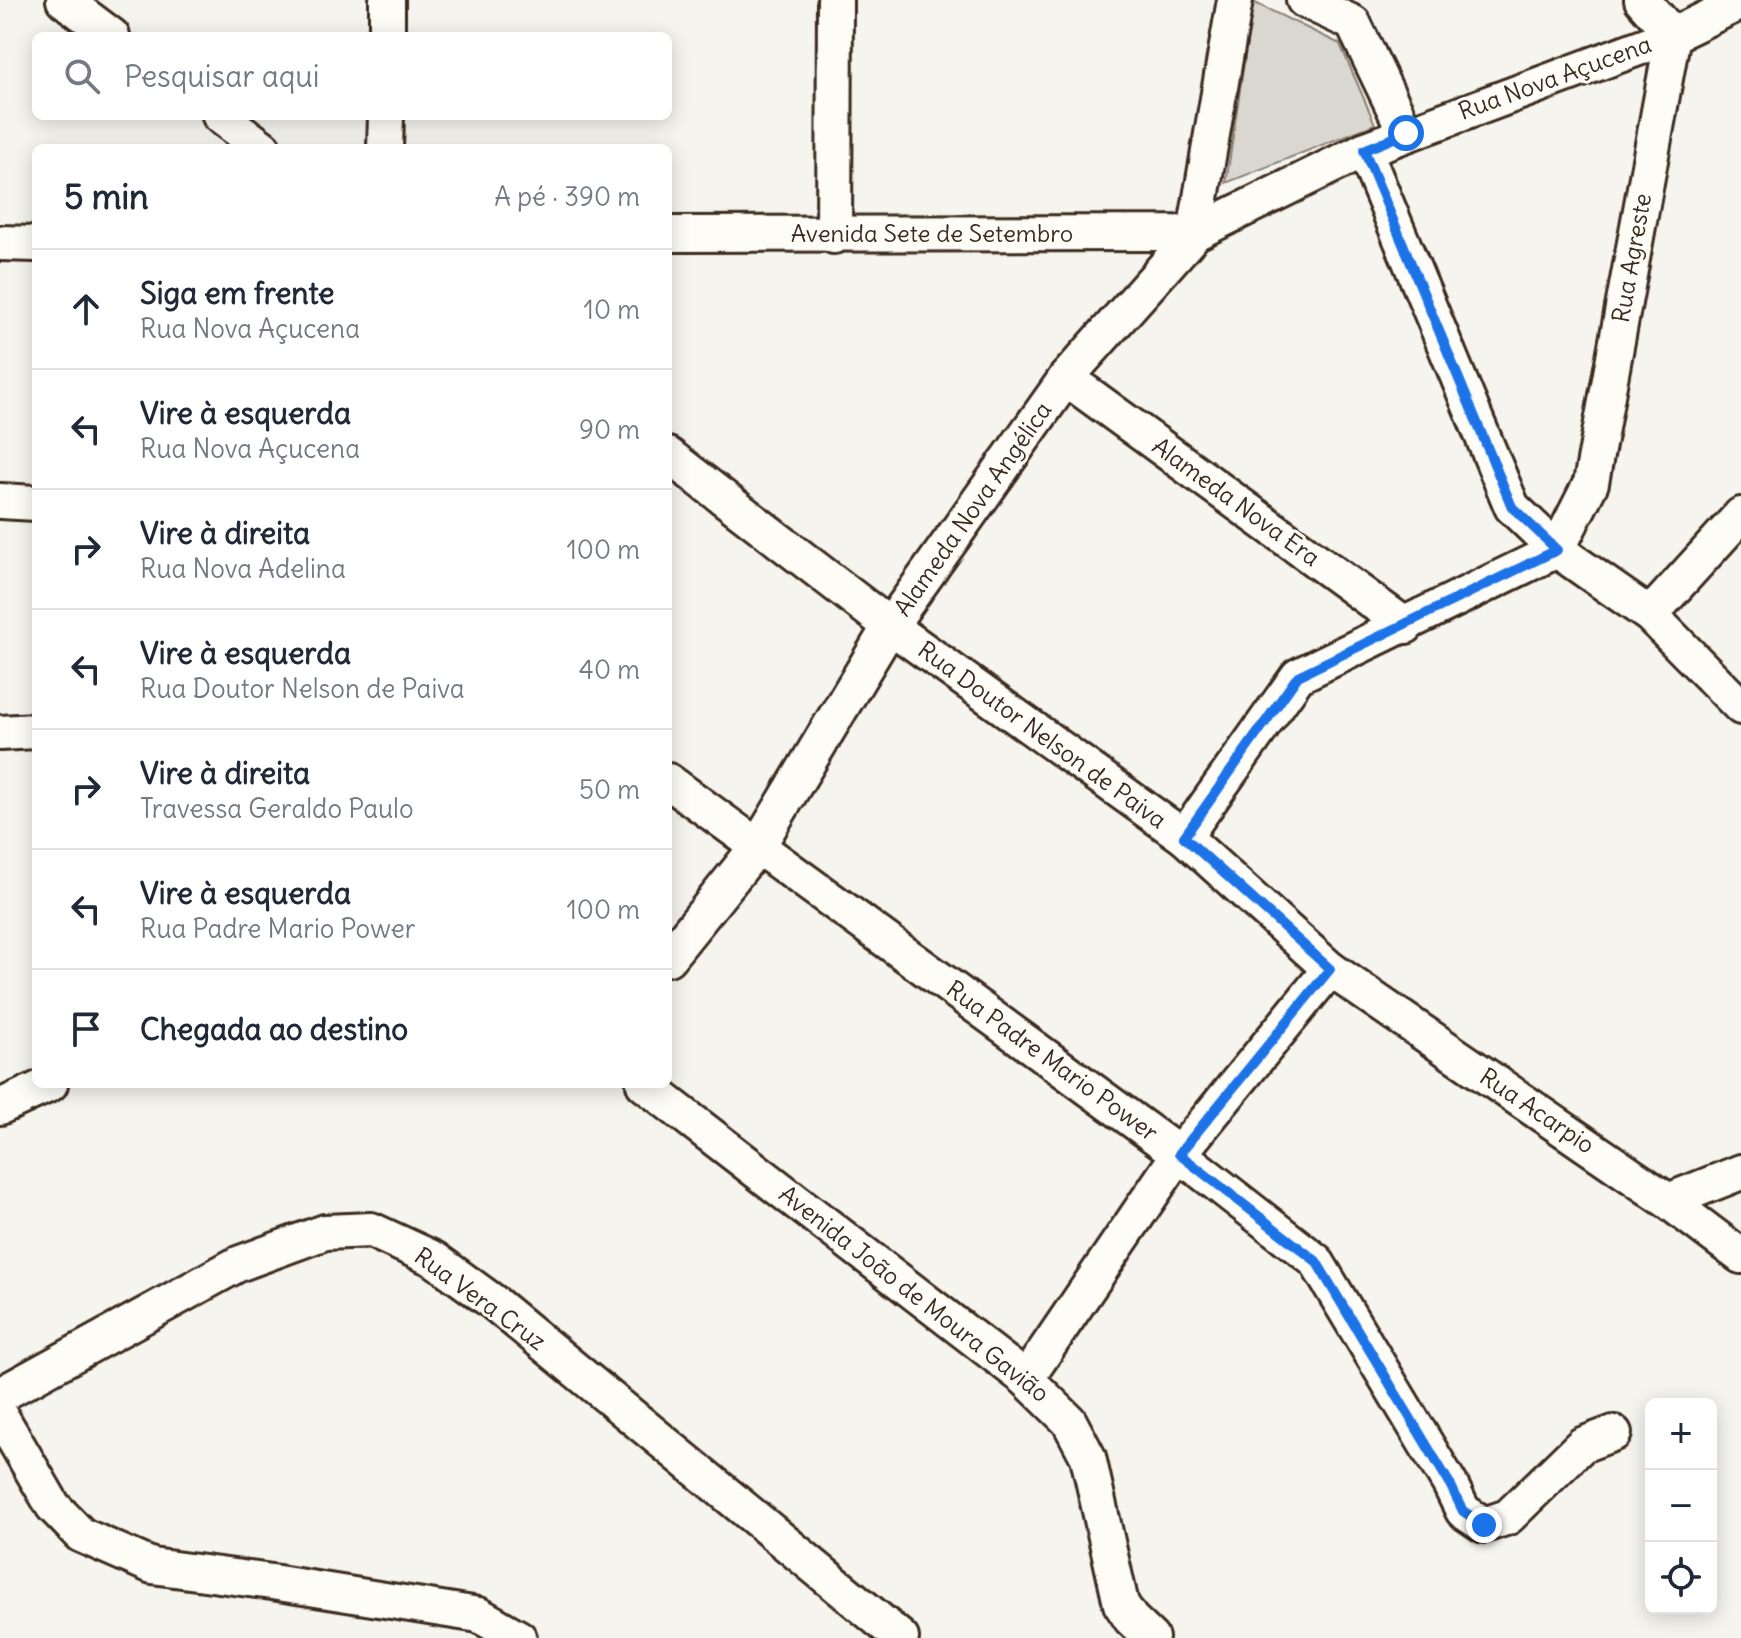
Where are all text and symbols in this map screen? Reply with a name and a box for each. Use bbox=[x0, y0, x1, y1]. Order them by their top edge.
street label: Rua Nova Açucena bbox=[1454, 28, 1655, 126]
search box bbox=[32, 32, 672, 120]
icon: search bbox=[60, 54, 104, 98]
text: Pesquisar aqui bbox=[124, 57, 320, 95]
route start bbox=[1388, 115, 1424, 151]
text: 5 min bbox=[64, 175, 149, 218]
text: A pé · 390 m bbox=[494, 180, 640, 213]
street label: Rua Agreste bbox=[1605, 191, 1657, 325]
street label: Avenida Sete de Setembro bbox=[791, 218, 1073, 248]
text: Siga em frente bbox=[140, 274, 334, 312]
icon: ahead bbox=[64, 287, 108, 331]
text: 10 m bbox=[584, 293, 640, 326]
text: Rua Nova Açucena bbox=[140, 312, 360, 345]
text: Vire à esquerda bbox=[140, 394, 351, 432]
street label: Alameda Nova Angélica bbox=[887, 395, 1058, 621]
icon: left bbox=[64, 407, 108, 451]
text: 90 m bbox=[579, 413, 640, 446]
street label: Alameda Nova Era bbox=[1147, 430, 1326, 572]
text: Rua Nova Açucena bbox=[140, 432, 360, 465]
text: Vire à direita bbox=[140, 514, 310, 552]
icon: right bbox=[64, 527, 108, 571]
text: 100 m bbox=[566, 533, 640, 566]
text: Rua Nova Adelina bbox=[140, 552, 346, 585]
text: Vire à esquerda bbox=[140, 634, 351, 672]
street label: Rua Doutor Nelson de Paiva bbox=[913, 634, 1173, 834]
icon: left bbox=[64, 647, 108, 691]
text: 40 m bbox=[579, 653, 640, 686]
text: Rua Doutor Nelson de Paiva bbox=[140, 672, 465, 705]
text: Vire à direita bbox=[140, 754, 310, 792]
icon: right bbox=[64, 767, 108, 811]
text: 50 m bbox=[579, 773, 640, 806]
text: Travessa Geraldo Paulo bbox=[140, 792, 414, 825]
text: Vire à esquerda bbox=[140, 874, 351, 912]
icon: left bbox=[64, 887, 108, 931]
text: 100 m bbox=[566, 893, 640, 926]
text: Rua Padre Mario Power bbox=[140, 912, 415, 945]
street label: Rua Padre Mario Power bbox=[941, 973, 1164, 1147]
icon: arrive bbox=[64, 1007, 108, 1051]
text: Chegada ao destino bbox=[140, 1010, 408, 1048]
street label: Rua Acarpio bbox=[1474, 1061, 1601, 1159]
street label: Avenida João de Moura Gavião bbox=[774, 1178, 1056, 1408]
street label: Rua Vera Cruz bbox=[409, 1240, 552, 1356]
map controls bbox=[1645, 1398, 1717, 1614]
button: + bbox=[1645, 1398, 1717, 1470]
button: − bbox=[1645, 1470, 1717, 1542]
route end bbox=[1466, 1507, 1502, 1543]
button: locate bbox=[1645, 1542, 1717, 1614]

